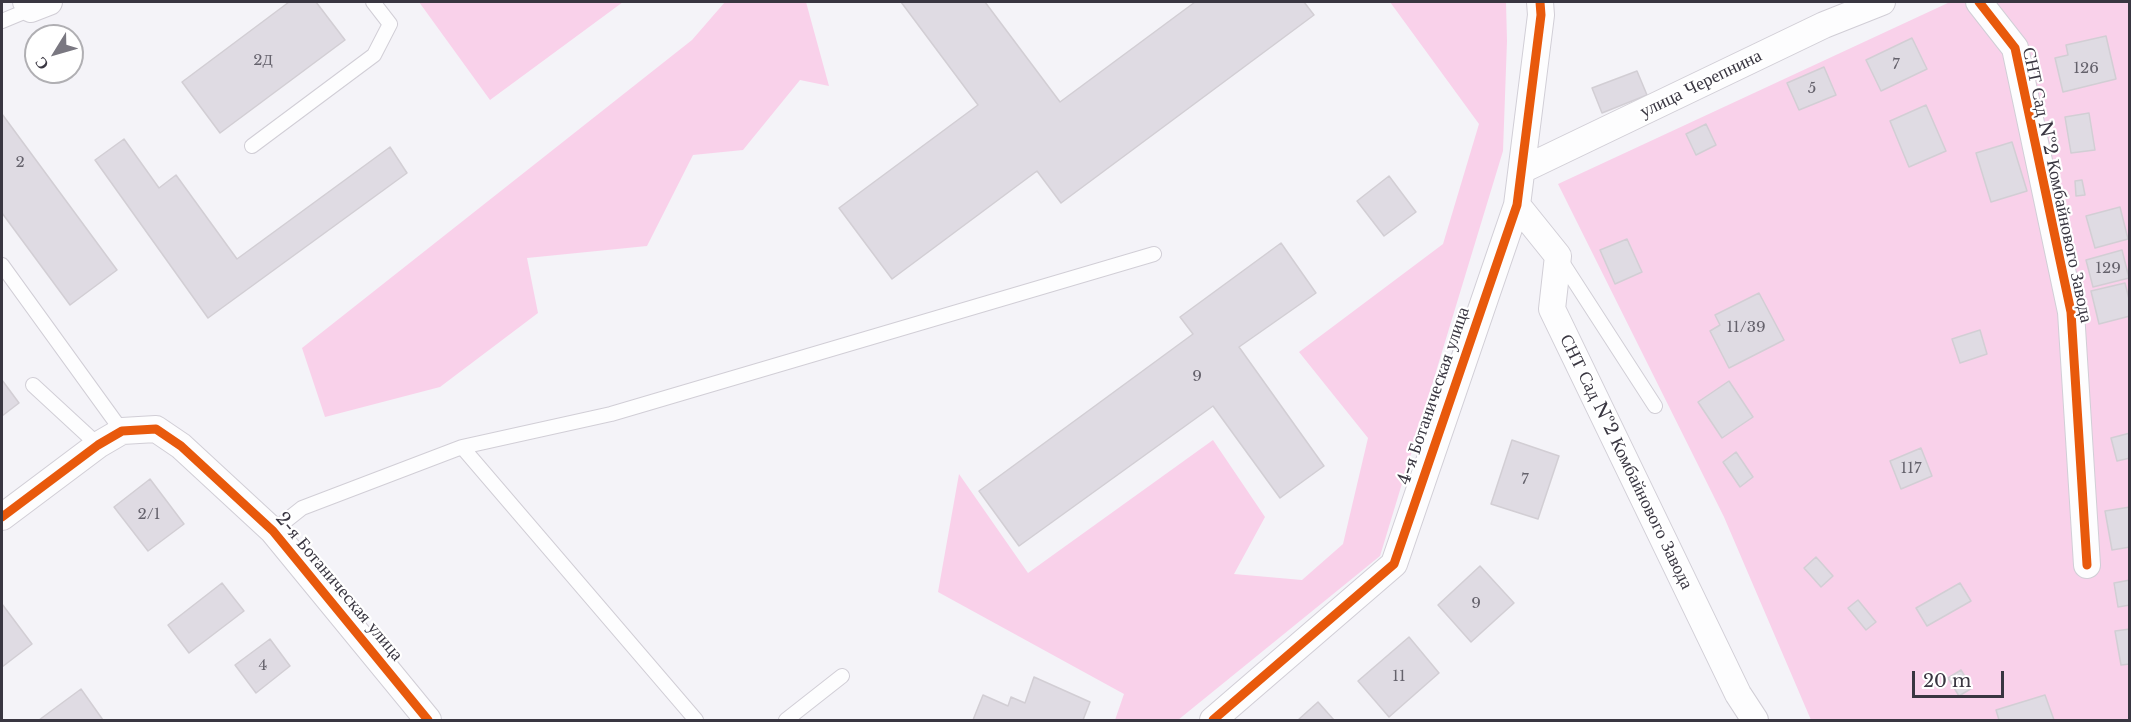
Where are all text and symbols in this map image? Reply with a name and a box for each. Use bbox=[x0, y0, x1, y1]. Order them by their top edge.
north arrow bbox=[24, 24, 84, 84]
street label: улица Черепнина bbox=[1637, 45, 1765, 123]
street label: СНТ Сад №2 Комбайнового Завода bbox=[2017, 45, 2097, 325]
house number: 2Д bbox=[253, 52, 273, 70]
text: С bbox=[30, 53, 53, 74]
house number: 7 bbox=[1892, 56, 1900, 74]
house number: 126 bbox=[2073, 60, 2099, 78]
house number: 5 bbox=[1808, 80, 1816, 98]
house number: 2 bbox=[15, 154, 25, 172]
house number: 129 bbox=[2095, 260, 2121, 278]
street label: 4-я Ботаническая улица bbox=[1393, 304, 1475, 488]
house number: 11/39 bbox=[1726, 319, 1766, 337]
street label: СНТ Сад №2 Комбайнового Завода bbox=[1555, 331, 1697, 593]
house number: 9 bbox=[1192, 368, 1202, 386]
house number: 117 bbox=[1901, 460, 1921, 478]
house number: 7 bbox=[1521, 471, 1529, 489]
house number: 2/1 bbox=[138, 506, 160, 524]
street label: 2-я Ботаническая улица bbox=[271, 508, 407, 666]
house number: 9 bbox=[1471, 595, 1481, 613]
house number: 4 bbox=[259, 657, 267, 675]
scale bar bbox=[1915, 659, 2006, 697]
house number: 11 bbox=[1392, 668, 1406, 686]
text: 20 m bbox=[1923, 670, 1971, 692]

